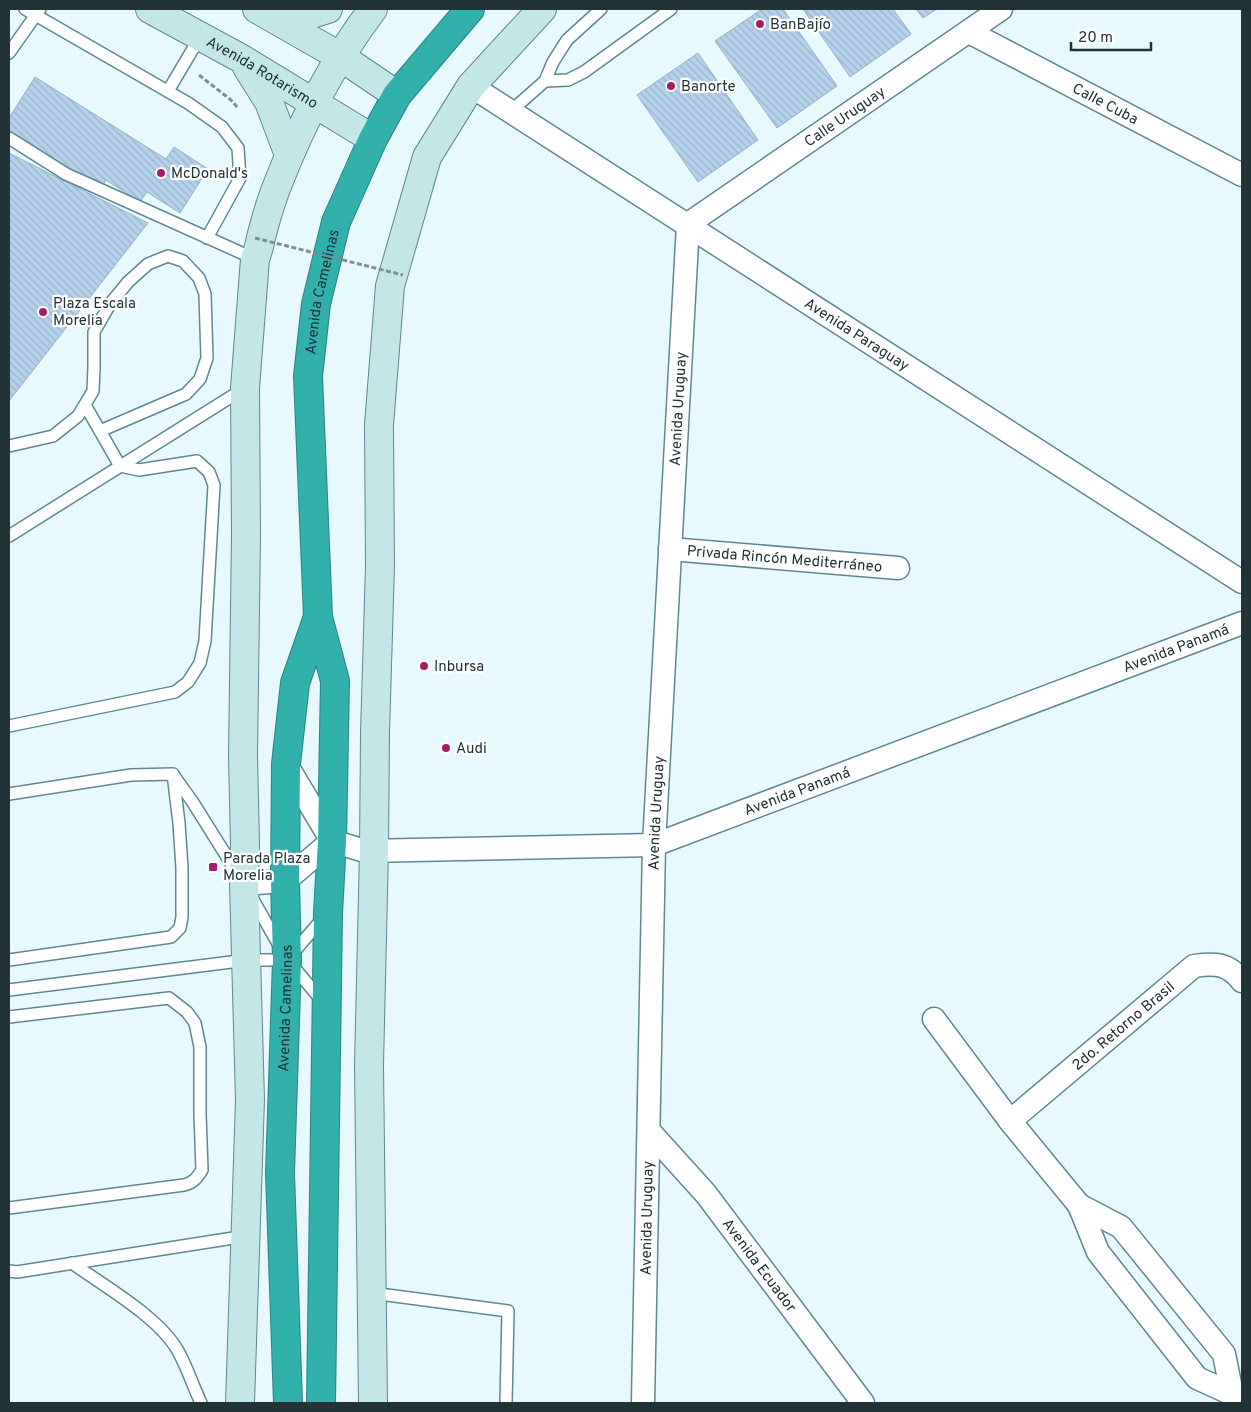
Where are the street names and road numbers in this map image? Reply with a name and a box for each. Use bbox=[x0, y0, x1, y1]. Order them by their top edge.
street label: Avenida Rotarismo bbox=[202, 33, 321, 114]
street label: Calle Cuba bbox=[1069, 80, 1141, 130]
street label: Calle Uruguay bbox=[801, 83, 890, 152]
street label: Avenida Camelinas bbox=[302, 228, 345, 356]
street label: Avenida Paraguay bbox=[800, 295, 912, 376]
street label: Avenida Uruguay bbox=[667, 351, 692, 467]
street label: Privada Rincón Mediterráneo bbox=[686, 542, 883, 578]
street label: Avenida Panamá bbox=[1121, 621, 1232, 678]
street label: Avenida Uruguay bbox=[646, 755, 670, 871]
street label: Avenida Panamá bbox=[742, 764, 853, 821]
street label: Avenida Camelinas bbox=[275, 944, 298, 1072]
street label: 2do. Retorno Brasil bbox=[1069, 978, 1179, 1075]
street label: Avenida Uruguay bbox=[638, 1161, 659, 1276]
street label: Avenida Ecuador bbox=[717, 1215, 800, 1317]

